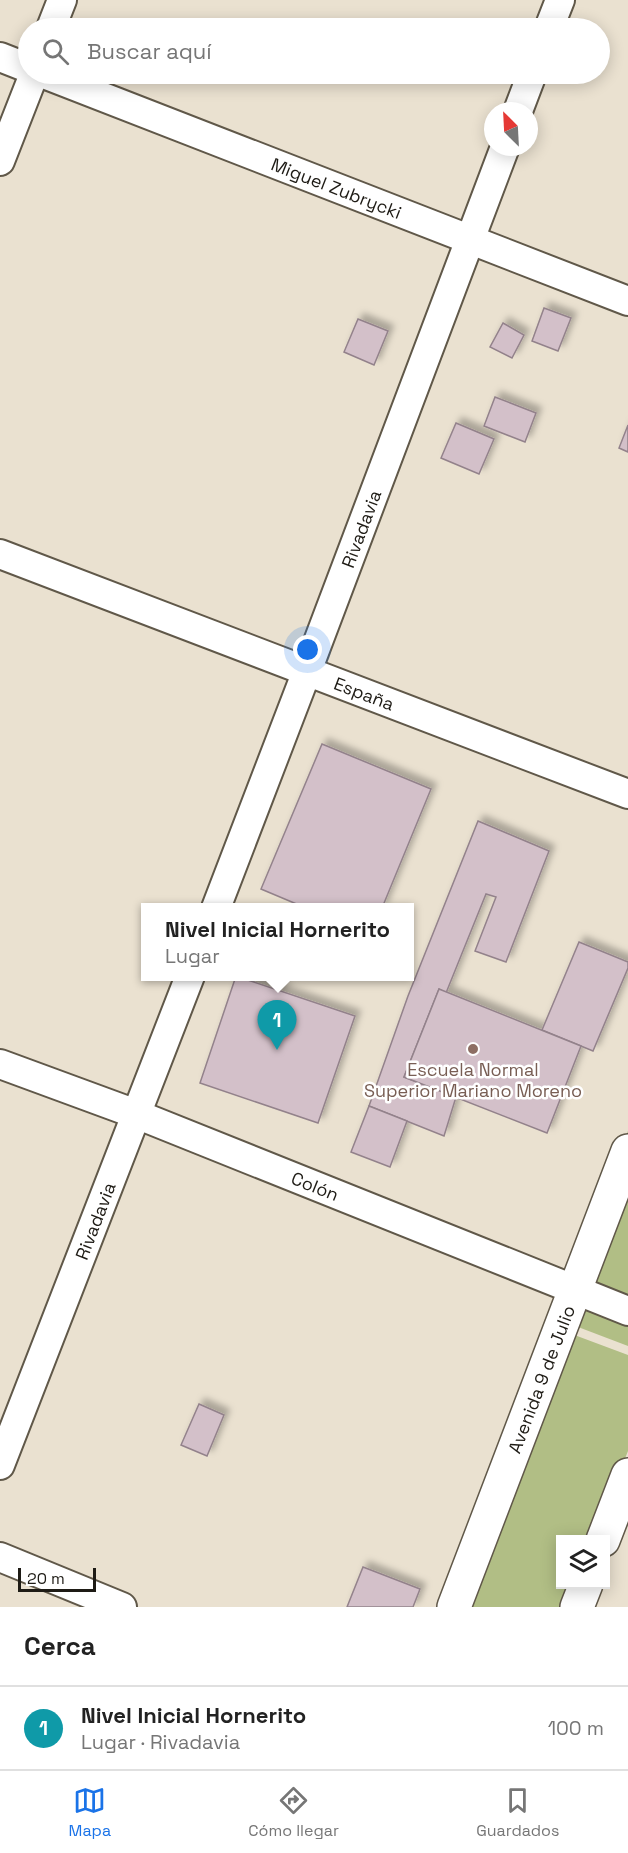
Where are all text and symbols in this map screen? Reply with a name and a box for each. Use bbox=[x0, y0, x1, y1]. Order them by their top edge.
search box bbox=[18, 18, 610, 84]
icon: search bbox=[39, 35, 72, 68]
text: Buscar aquí bbox=[87, 37, 212, 65]
north arrow bbox=[484, 102, 538, 156]
street label: Miguel Zubrycki bbox=[268, 152, 405, 223]
street label: Rivadavia bbox=[336, 487, 386, 571]
your location bbox=[293, 635, 322, 664]
street label: España bbox=[331, 671, 398, 715]
popup bbox=[141, 903, 414, 981]
text: Nivel Inicial Hornerito bbox=[165, 915, 390, 943]
text: Lugar bbox=[165, 943, 220, 969]
pin: 1 bbox=[258, 1000, 296, 1050]
marker: Escuela Normal Superior Mariano Moreno bbox=[466, 1042, 480, 1056]
place label: Escuela Normal Superior Mariano Moreno bbox=[364, 1058, 582, 1102]
street label: Colón bbox=[288, 1166, 342, 1206]
street label: Rivadavia bbox=[69, 1179, 120, 1263]
street label: Avenida 9 de Julio bbox=[502, 1302, 580, 1456]
map controls bbox=[556, 1535, 610, 1589]
button: layers bbox=[556, 1535, 610, 1589]
scale bar bbox=[18, 1565, 96, 1592]
text: 20 m bbox=[27, 1568, 65, 1589]
text: Cerca bbox=[24, 1629, 96, 1663]
text: Nivel Inicial Hornerito bbox=[81, 1701, 306, 1729]
text: 1 bbox=[39, 1715, 48, 1741]
text: 100 m bbox=[548, 1715, 604, 1741]
text: Lugar · Rivadavia bbox=[81, 1729, 240, 1755]
tab: Mapa bbox=[69, 1784, 111, 1841]
tab: Cómo llegar bbox=[248, 1784, 339, 1841]
tab: Guardados bbox=[476, 1784, 559, 1841]

